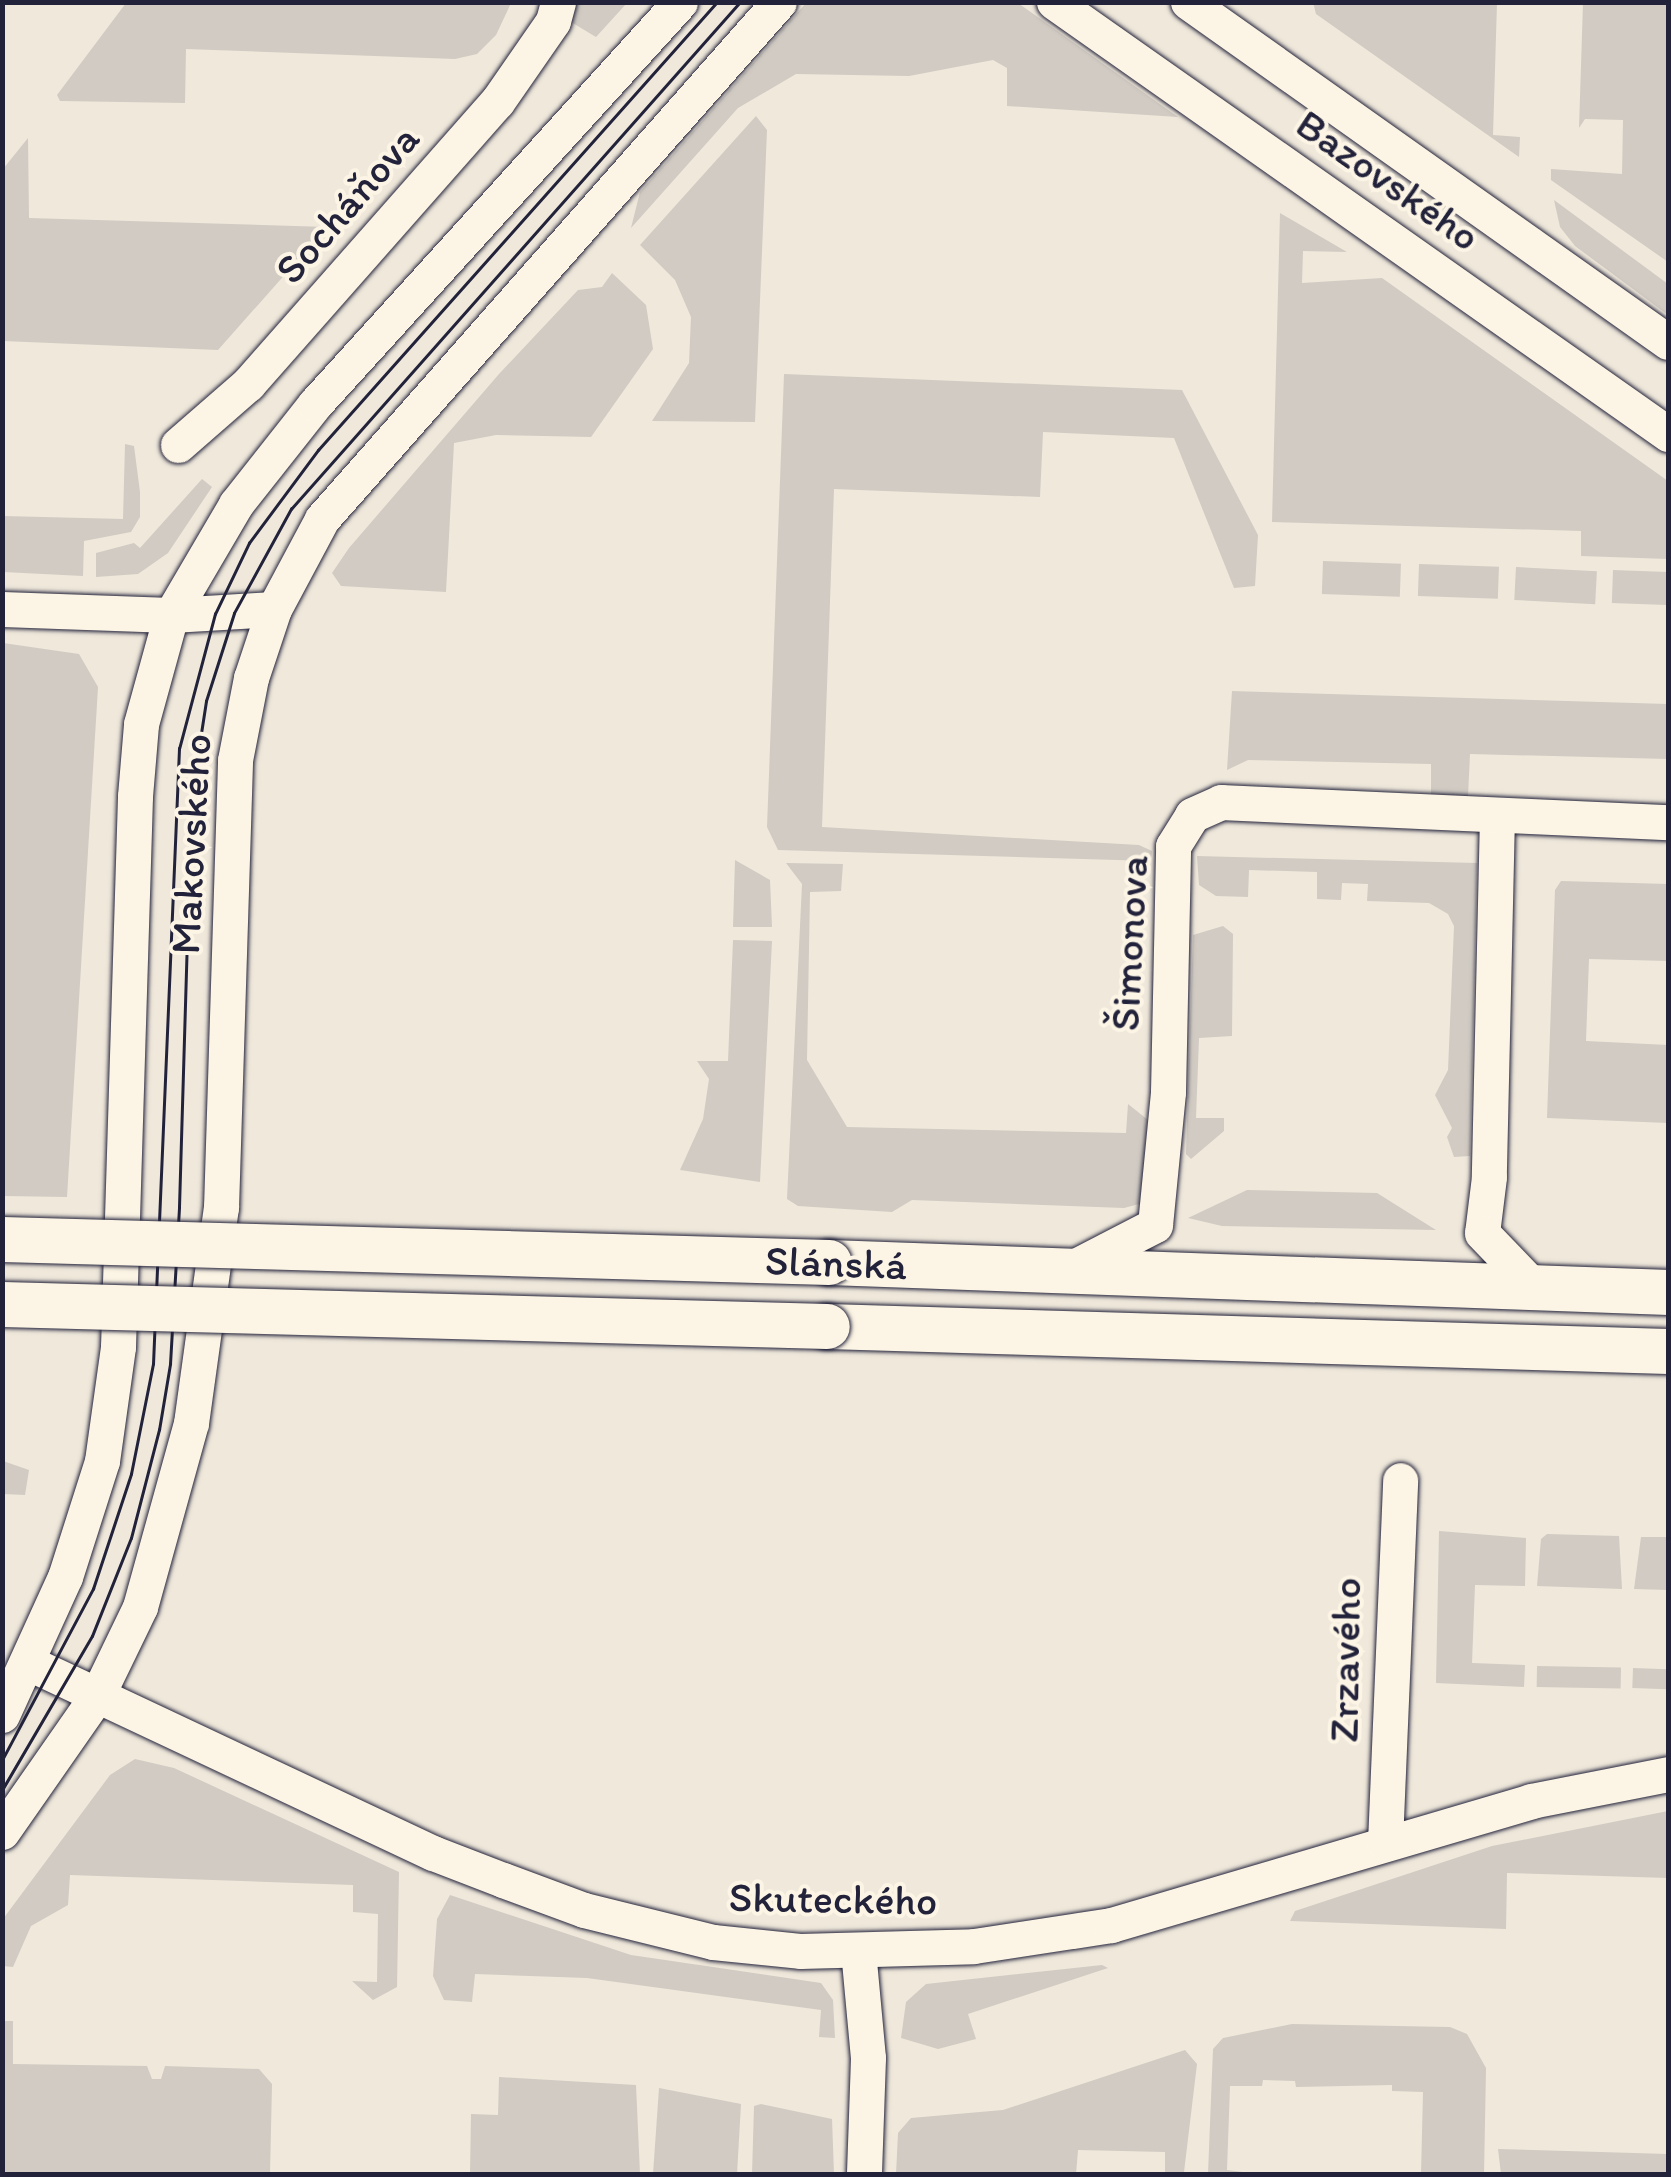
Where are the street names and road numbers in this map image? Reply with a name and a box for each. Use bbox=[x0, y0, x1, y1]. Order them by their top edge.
street label: Bazovského bbox=[1286, 98, 1490, 262]
street label: Socháňova bbox=[264, 114, 430, 294]
street label: Makovského bbox=[160, 732, 222, 956]
street label: Šimonova bbox=[1099, 854, 1159, 1032]
street label: Slánská bbox=[764, 1235, 908, 1291]
street label: Zrzavého bbox=[1318, 1577, 1372, 1743]
street label: Skuteckého bbox=[728, 1872, 938, 1926]

